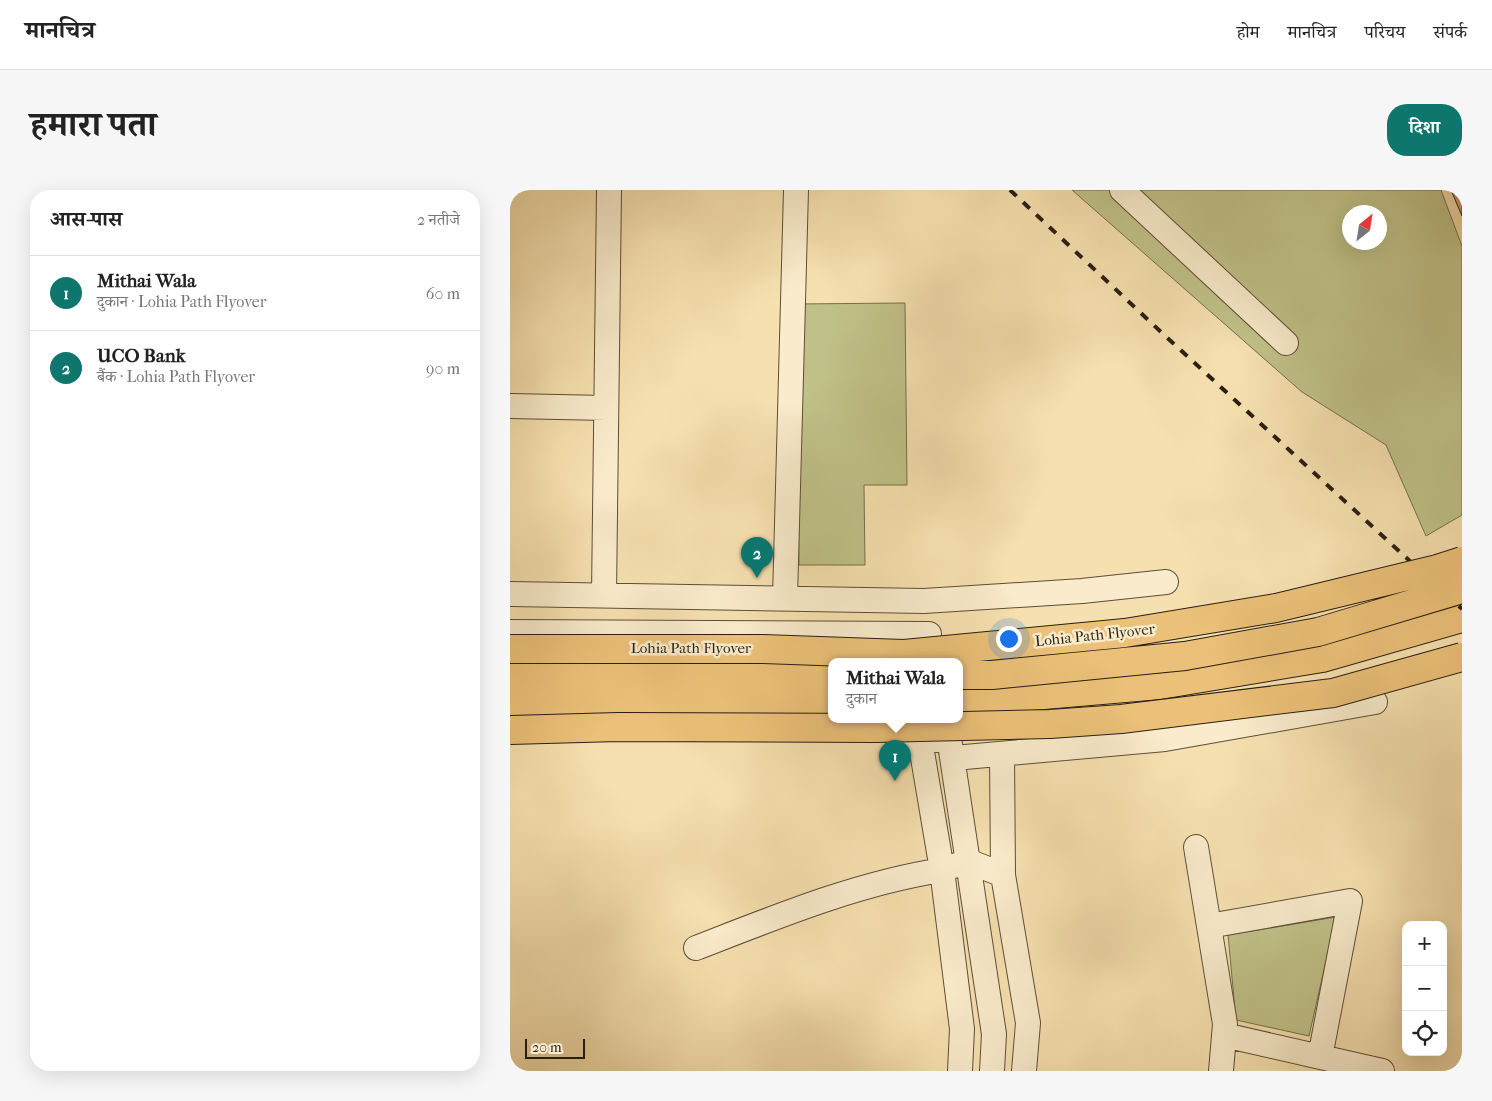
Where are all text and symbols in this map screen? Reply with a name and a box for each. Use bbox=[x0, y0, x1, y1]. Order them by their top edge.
text: मानचित्र bbox=[25, 16, 95, 44]
text: होम bbox=[1237, 22, 1260, 43]
text: मानचित्र bbox=[1288, 22, 1336, 43]
text: परिचय bbox=[1364, 22, 1405, 43]
text: संपर्क bbox=[1433, 22, 1467, 43]
text: हमारा पता bbox=[30, 104, 157, 145]
button: दिशा bbox=[1387, 104, 1462, 156]
north arrow bbox=[1342, 205, 1387, 250]
text: आस-पास bbox=[50, 207, 122, 231]
text: 2 नतीजे bbox=[417, 210, 460, 229]
text: Mithai Wala bbox=[97, 270, 196, 292]
text: 1 bbox=[63, 284, 69, 303]
text: 60 m bbox=[426, 284, 460, 303]
text: दुकान · Lohia Path Flyover bbox=[97, 292, 267, 311]
text: UCO Bank bbox=[97, 345, 186, 367]
text: 2 bbox=[62, 359, 70, 378]
text: 90 m bbox=[426, 359, 460, 378]
text: बैंक · Lohia Path Flyover bbox=[97, 367, 255, 386]
pin: 2 bbox=[741, 537, 773, 578]
street label: Lohia Path Flyover bbox=[1034, 620, 1156, 650]
your location bbox=[996, 626, 1022, 652]
street label: Lohia Path Flyover bbox=[631, 639, 752, 657]
popup bbox=[828, 658, 963, 723]
text: Mithai Wala bbox=[846, 667, 945, 689]
text: दुकान bbox=[846, 689, 877, 708]
pin: 1 bbox=[879, 740, 911, 781]
map controls bbox=[1402, 921, 1447, 1056]
button: + bbox=[1402, 921, 1447, 966]
button: − bbox=[1402, 966, 1447, 1011]
button: locate bbox=[1402, 1011, 1447, 1056]
scale bar bbox=[525, 1036, 585, 1059]
text: 20 m bbox=[532, 1039, 562, 1056]

